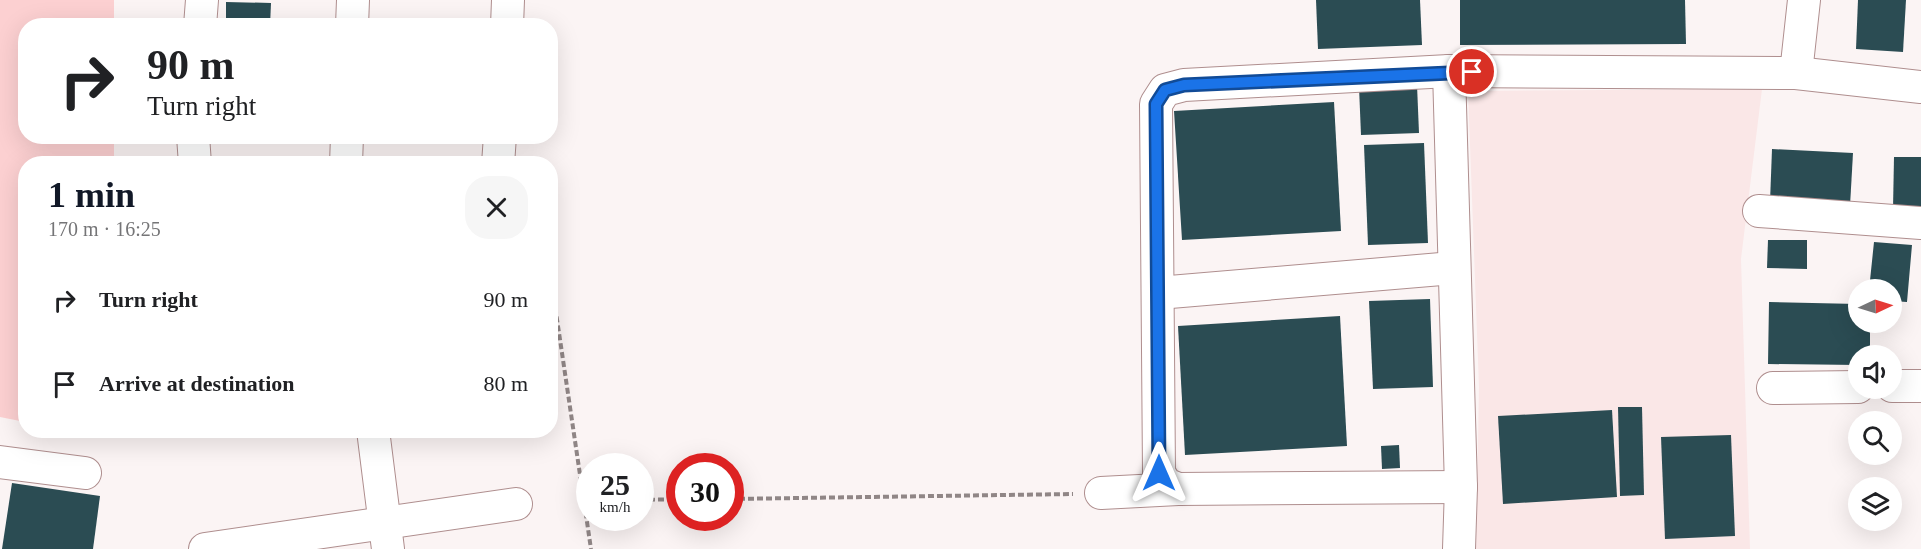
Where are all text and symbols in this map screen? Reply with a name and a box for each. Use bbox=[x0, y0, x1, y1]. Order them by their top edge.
icon: right bbox=[48, 42, 126, 120]
text: 90 m bbox=[147, 42, 235, 88]
pin bbox=[1446, 46, 1497, 97]
icon: arrive bbox=[1455, 55, 1488, 88]
text: Turn right bbox=[147, 91, 256, 121]
text: 1 min bbox=[48, 175, 135, 215]
button: close bbox=[465, 176, 528, 239]
text: 170 m · 16:25 bbox=[48, 218, 161, 240]
north arrow bbox=[1848, 279, 1902, 333]
map controls bbox=[1848, 279, 1902, 531]
icon: right bbox=[48, 284, 81, 317]
text: Turn right bbox=[99, 287, 198, 312]
text: 90 m bbox=[483, 287, 528, 312]
button: sound bbox=[1848, 345, 1902, 399]
icon: arrive bbox=[48, 368, 81, 401]
text: Arrive at destination bbox=[99, 371, 295, 396]
text: 80 m bbox=[483, 371, 528, 396]
button: search bbox=[1848, 411, 1902, 465]
position arrow bbox=[1127, 441, 1191, 505]
speed limit sign: 30 bbox=[666, 453, 744, 531]
text: 25 bbox=[600, 468, 630, 501]
button: layers bbox=[1848, 477, 1902, 531]
text: km/h bbox=[600, 499, 630, 515]

